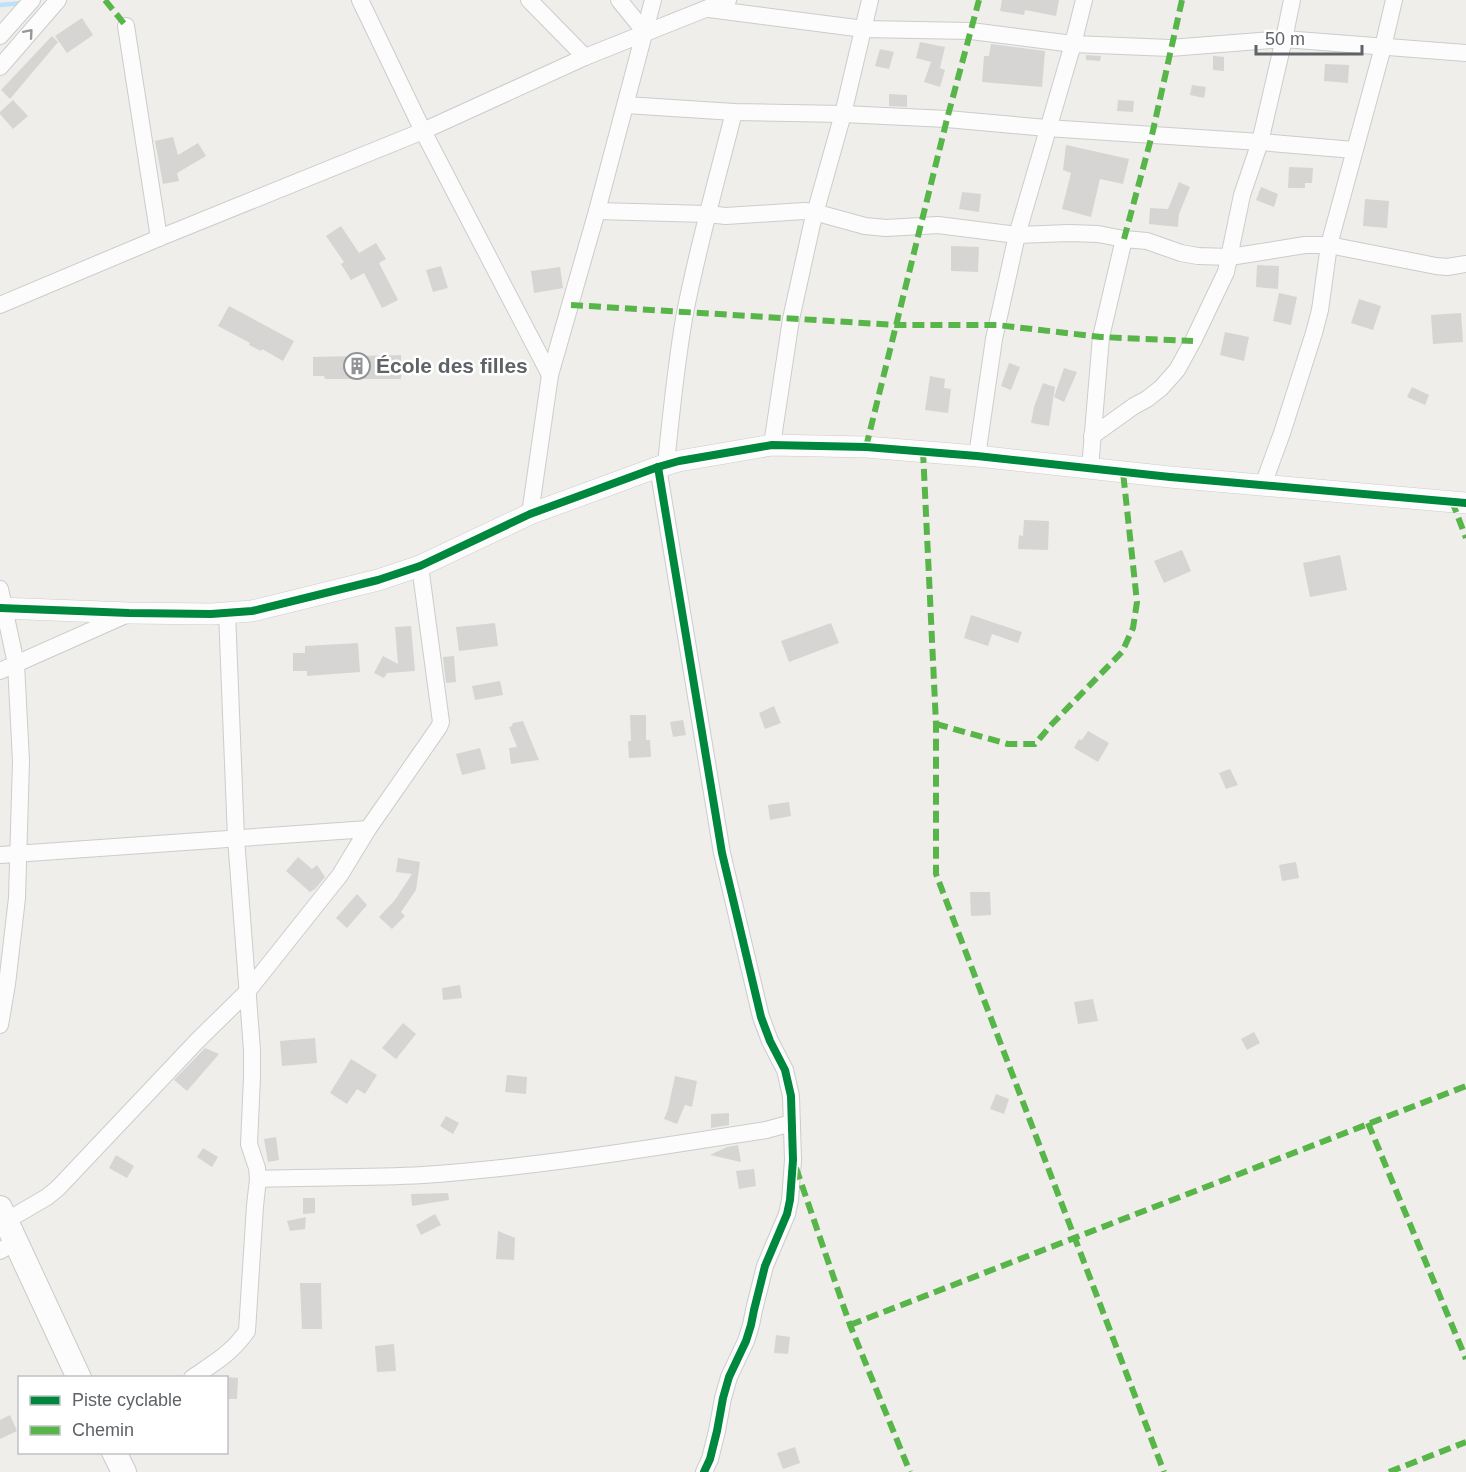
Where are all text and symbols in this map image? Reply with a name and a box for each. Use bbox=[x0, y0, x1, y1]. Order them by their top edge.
scale bar bbox=[1256, 18, 1362, 56]
one-way arrow bbox=[22, 29, 33, 40]
text: 50 m bbox=[1265, 29, 1305, 49]
building icon: École des filles bbox=[342, 351, 372, 381]
place label: École des filles bbox=[376, 354, 528, 377]
legend bbox=[18, 1376, 228, 1454]
text: Piste cyclable bbox=[72, 1390, 182, 1410]
text: Chemin bbox=[72, 1420, 134, 1440]

